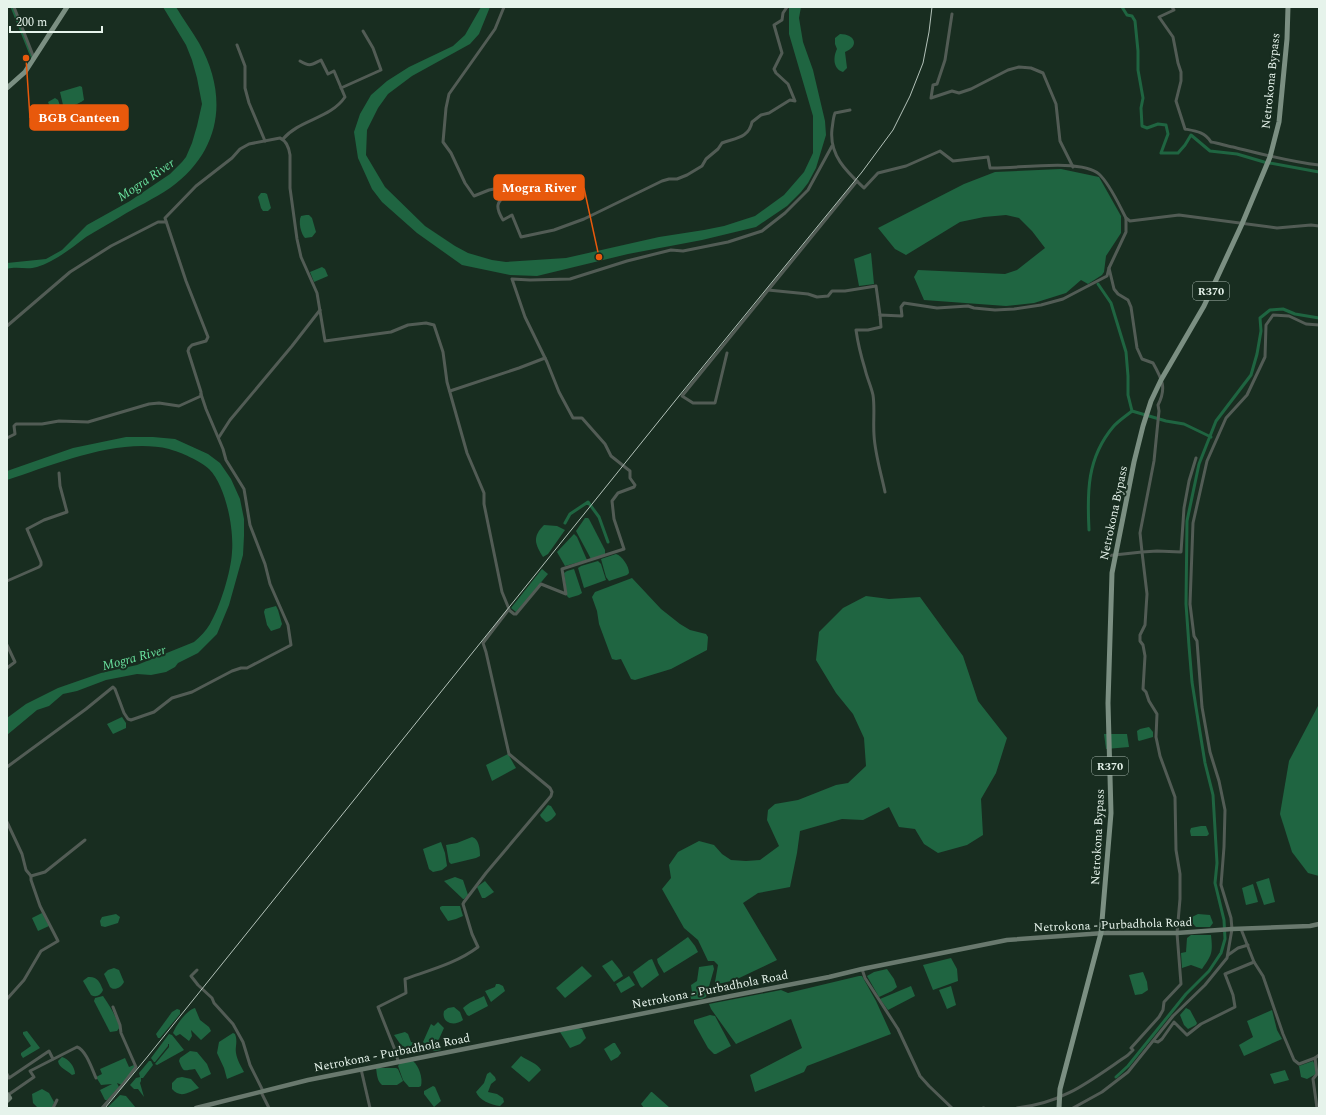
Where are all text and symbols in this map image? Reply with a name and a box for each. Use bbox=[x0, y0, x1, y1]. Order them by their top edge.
scale bar bbox=[10, 8, 102, 34]
text: 200 m bbox=[16, 13, 47, 32]
street label: Netrokona Bypass bbox=[1257, 32, 1285, 130]
callout: BGB Canteen bbox=[30, 105, 128, 130]
text: BGB Canteen bbox=[38, 108, 120, 128]
water label: Mogra River bbox=[113, 153, 179, 207]
callout: Mogra River bbox=[494, 175, 584, 200]
text: Mogra River bbox=[502, 178, 577, 198]
road number: R370 bbox=[1193, 282, 1229, 300]
street label: Netrokona Bypass bbox=[1095, 464, 1133, 562]
water label: Mogra River bbox=[100, 640, 169, 676]
road number: R370 bbox=[1092, 757, 1128, 775]
street label: Netrokona Bypass bbox=[1086, 788, 1110, 886]
street label: Netrokona - Purbadhola Road bbox=[1033, 913, 1193, 937]
street label: Netrokona - Purbadhola Road bbox=[630, 965, 790, 1014]
street label: Netrokona - Purbadhola Road bbox=[312, 1028, 472, 1077]

